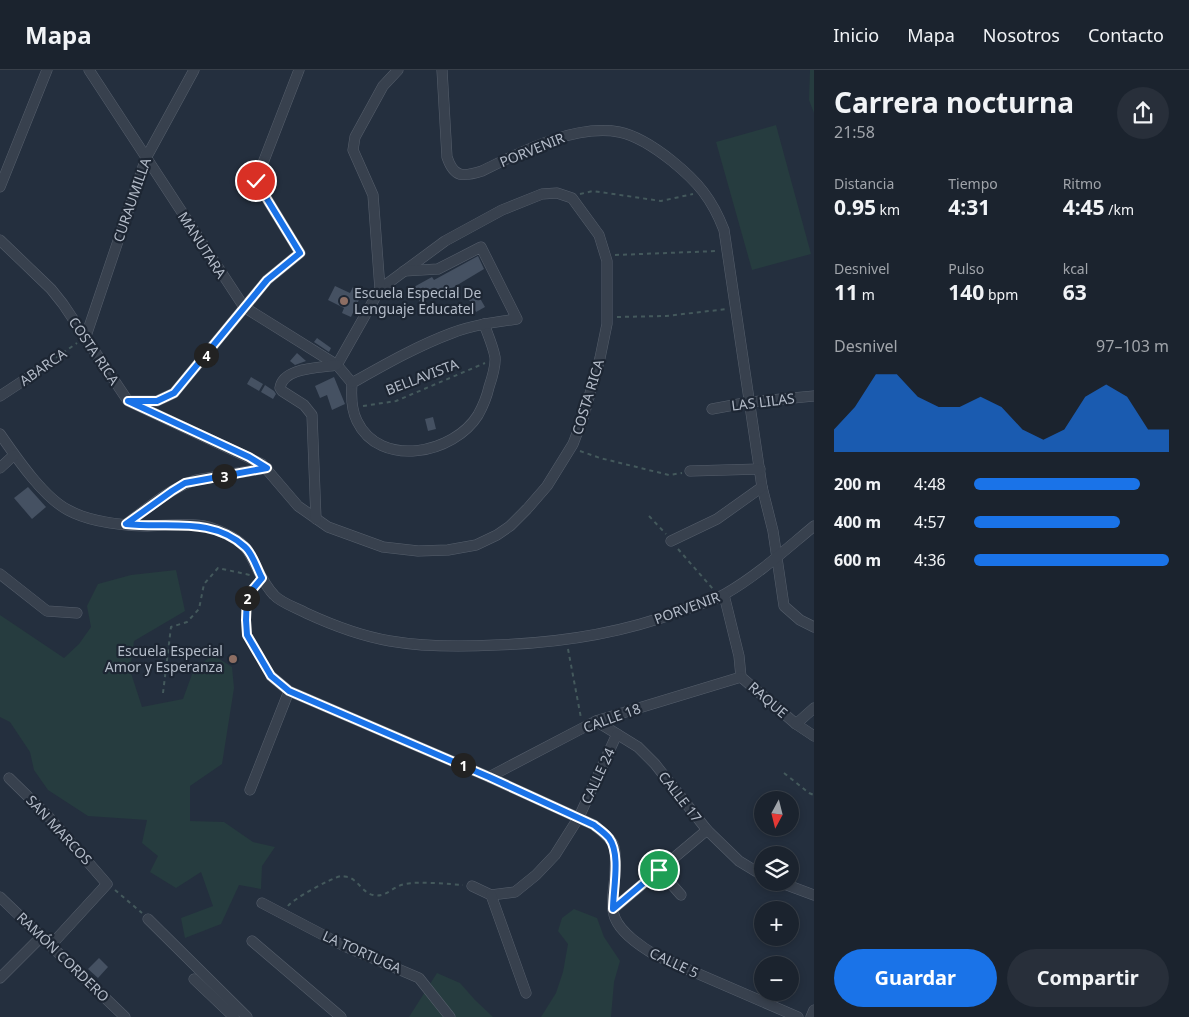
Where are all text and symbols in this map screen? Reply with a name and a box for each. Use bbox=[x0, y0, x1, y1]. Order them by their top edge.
text: Mapa bbox=[25, 18, 92, 51]
text: Inicio bbox=[833, 23, 879, 47]
text: Mapa bbox=[907, 23, 955, 47]
text: Nosotros bbox=[983, 23, 1060, 47]
text: Contacto bbox=[1088, 23, 1164, 47]
text: Carrera nocturna bbox=[834, 83, 1074, 121]
button: share bbox=[1117, 87, 1169, 139]
text: 21:58 bbox=[834, 121, 875, 143]
street label: PORVENIR bbox=[497, 128, 567, 171]
street label: CURAUMILLA bbox=[108, 155, 155, 245]
pin bbox=[235, 160, 277, 202]
icon: check bbox=[242, 167, 270, 195]
text: Distancia bbox=[834, 174, 894, 193]
text: Tiempo bbox=[948, 174, 998, 193]
text: Ritmo bbox=[1063, 174, 1102, 193]
text: 0.95 bbox=[834, 193, 876, 221]
text: 4:31 bbox=[948, 193, 990, 221]
text: 4:45 bbox=[1063, 193, 1105, 221]
text: km bbox=[876, 200, 900, 219]
text: /km bbox=[1105, 200, 1134, 219]
street label: MANUTARA bbox=[174, 208, 231, 282]
text: Desnivel bbox=[834, 259, 890, 278]
text: Pulso bbox=[948, 259, 984, 278]
text: kcal bbox=[1063, 259, 1088, 278]
text: 11 bbox=[834, 278, 858, 306]
text: 140 bbox=[948, 278, 984, 306]
text: 63 bbox=[1063, 278, 1087, 306]
place label: Escuela Especial De Lenguaje Educatel bbox=[354, 283, 482, 318]
text: m bbox=[858, 285, 875, 304]
text: bpm bbox=[984, 285, 1018, 304]
marker: Escuela Especial De Lenguaje Educatel bbox=[338, 295, 350, 307]
street label: COSTA RICA bbox=[65, 313, 124, 388]
text: Desnivel bbox=[834, 335, 898, 357]
text: 97–103 m bbox=[1096, 335, 1169, 357]
pin: 4 bbox=[194, 342, 218, 368]
street label: ABARCA bbox=[15, 343, 70, 390]
text: 4 bbox=[202, 346, 211, 365]
street label: BELLAVISTA bbox=[383, 354, 461, 399]
street label: COSTA RICA bbox=[567, 357, 608, 437]
street label: LAS LILAS bbox=[730, 388, 796, 415]
pin: 3 bbox=[212, 464, 236, 488]
text: 3 bbox=[220, 467, 229, 486]
text: 200 m bbox=[834, 473, 881, 495]
text: 4:48 bbox=[914, 473, 946, 495]
text: 400 m bbox=[834, 511, 881, 533]
text: 4:57 bbox=[914, 511, 946, 533]
text: 600 m bbox=[834, 549, 881, 571]
text: 4:36 bbox=[914, 549, 946, 571]
pin: 2 bbox=[234, 586, 260, 610]
street label: PORVENIR bbox=[651, 587, 722, 628]
text: 2 bbox=[243, 589, 252, 608]
place label: Escuela Especial Amor y Esperanza bbox=[105, 641, 223, 676]
marker: Escuela Especial Amor y Esperanza bbox=[227, 653, 239, 665]
street label: RAQUE bbox=[745, 677, 792, 722]
street label: CALLE 18 bbox=[580, 698, 643, 737]
street label: CALLE 24 bbox=[576, 745, 619, 807]
pin: 1 bbox=[450, 752, 476, 778]
text: 1 bbox=[459, 756, 468, 775]
street label: CALLE 17 bbox=[654, 767, 706, 826]
street label: SAN MARCOS bbox=[22, 791, 97, 869]
north arrow bbox=[754, 791, 799, 836]
map controls bbox=[754, 791, 799, 1001]
button: layers bbox=[754, 846, 799, 891]
pin bbox=[638, 849, 680, 891]
icon: arrive bbox=[645, 856, 673, 884]
button: + bbox=[754, 901, 799, 946]
street label: RAMÓN CORDERO bbox=[13, 908, 114, 1006]
street label: LA TORTUGA bbox=[320, 926, 405, 977]
street label: CALLE 5 bbox=[647, 943, 702, 982]
button: Guardar bbox=[834, 949, 997, 1007]
button: Compartir bbox=[1007, 949, 1169, 1007]
button: − bbox=[754, 956, 799, 1001]

